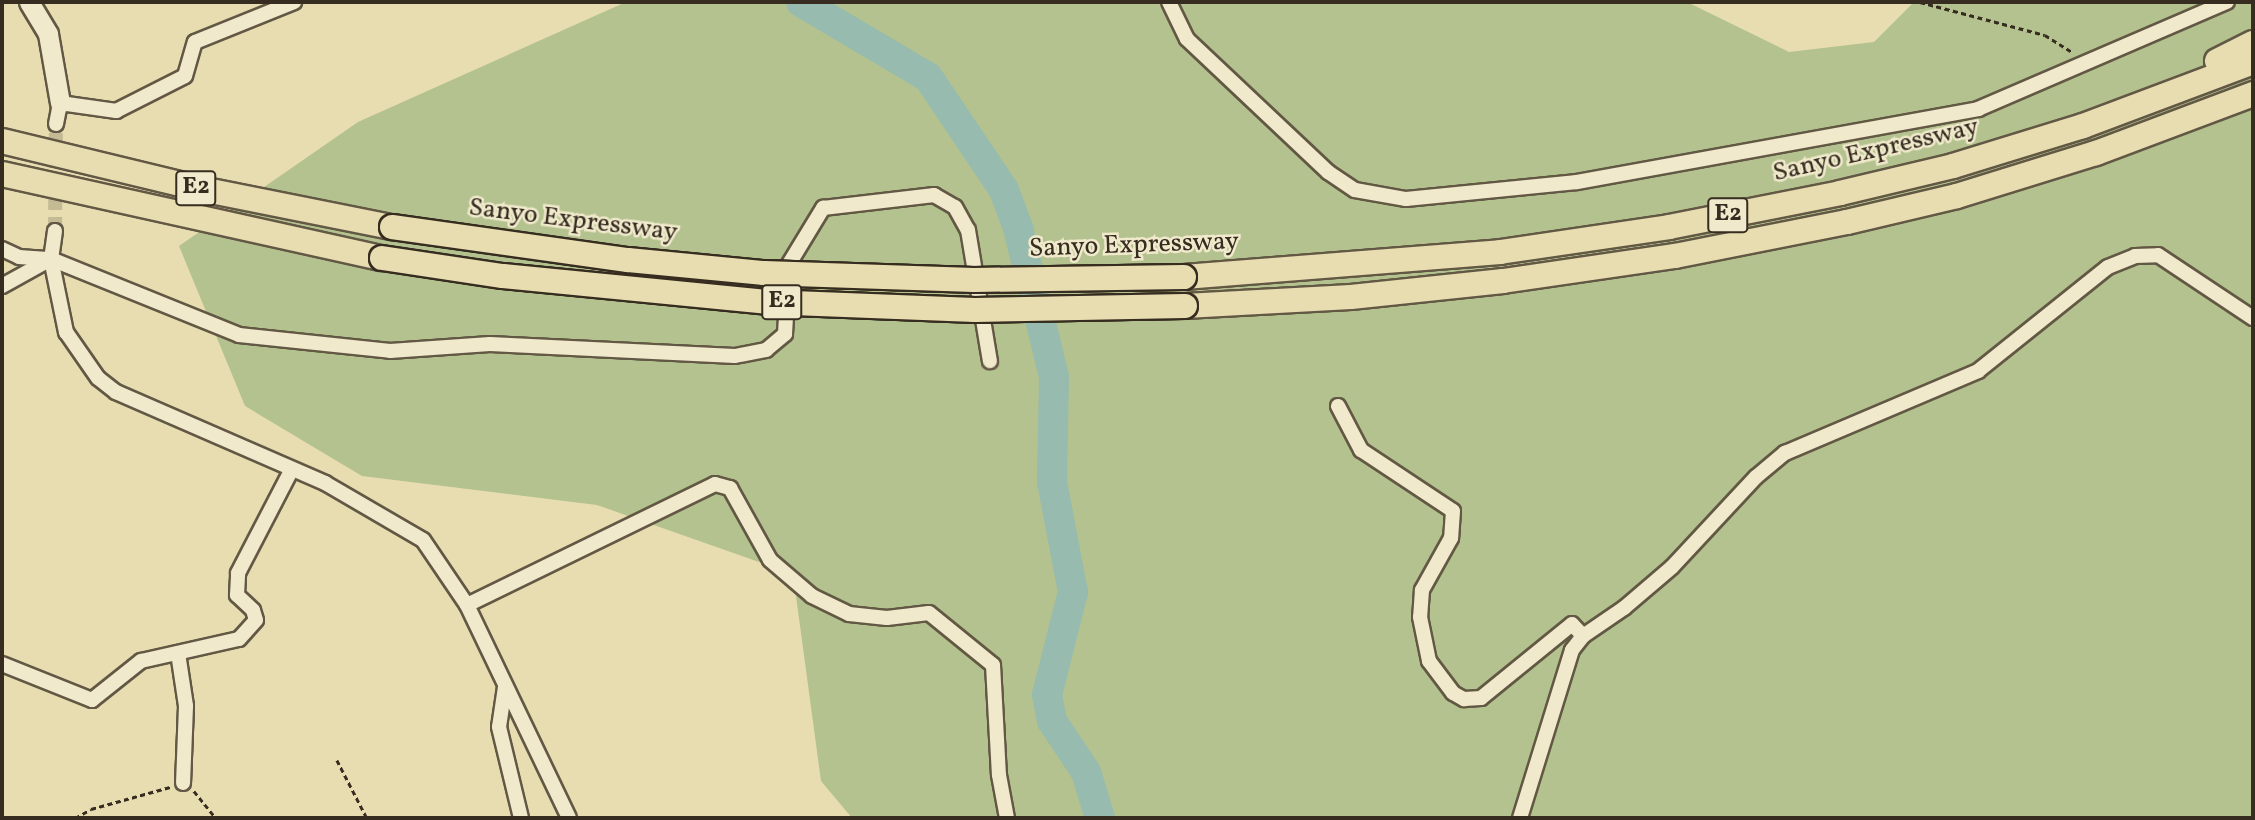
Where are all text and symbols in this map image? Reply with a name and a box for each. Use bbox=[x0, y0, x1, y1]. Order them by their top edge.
street label: Sanyo Expressway bbox=[1770, 112, 1982, 190]
road number: E2 bbox=[175, 168, 217, 208]
street label: Sanyo Expressway bbox=[467, 193, 679, 249]
road number: E2 bbox=[1707, 195, 1749, 236]
street label: Sanyo Expressway bbox=[1029, 227, 1239, 265]
road number: E2 bbox=[761, 282, 803, 323]

